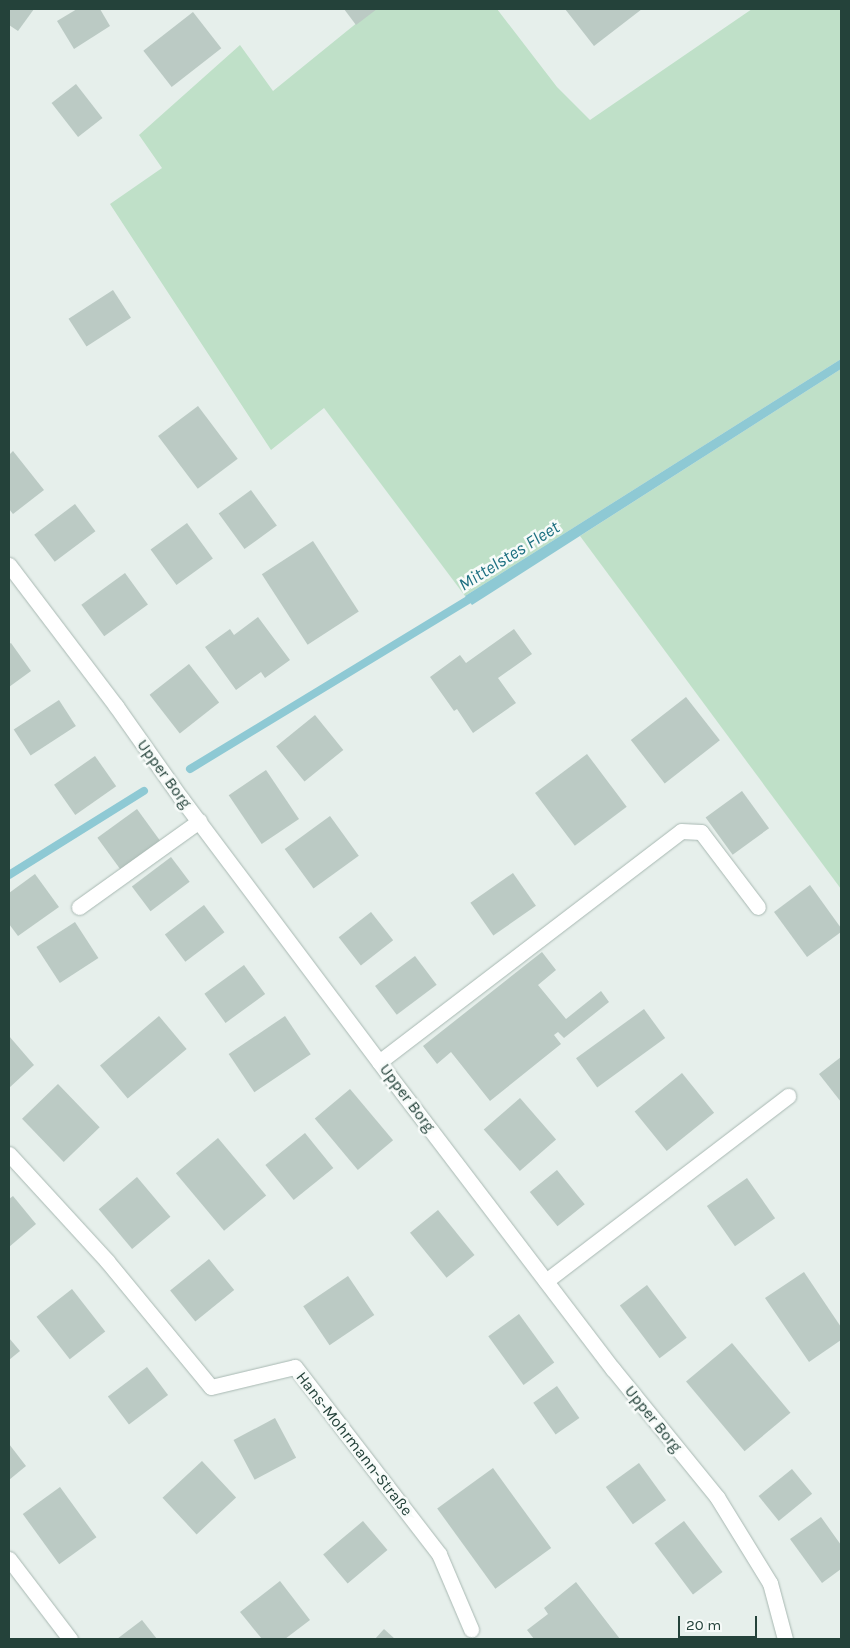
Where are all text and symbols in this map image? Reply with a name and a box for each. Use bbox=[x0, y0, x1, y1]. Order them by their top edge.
water label: Mittelstes Fleet bbox=[455, 516, 563, 596]
street label: Upper Borg bbox=[133, 736, 195, 812]
street label: Upper Borg bbox=[375, 1060, 439, 1136]
street label: Hans-Mohrmann-Straße bbox=[292, 1368, 416, 1520]
street label: Upper Borg bbox=[620, 1382, 686, 1456]
scale bar bbox=[680, 1606, 759, 1638]
text: 20 m bbox=[686, 1616, 721, 1634]

